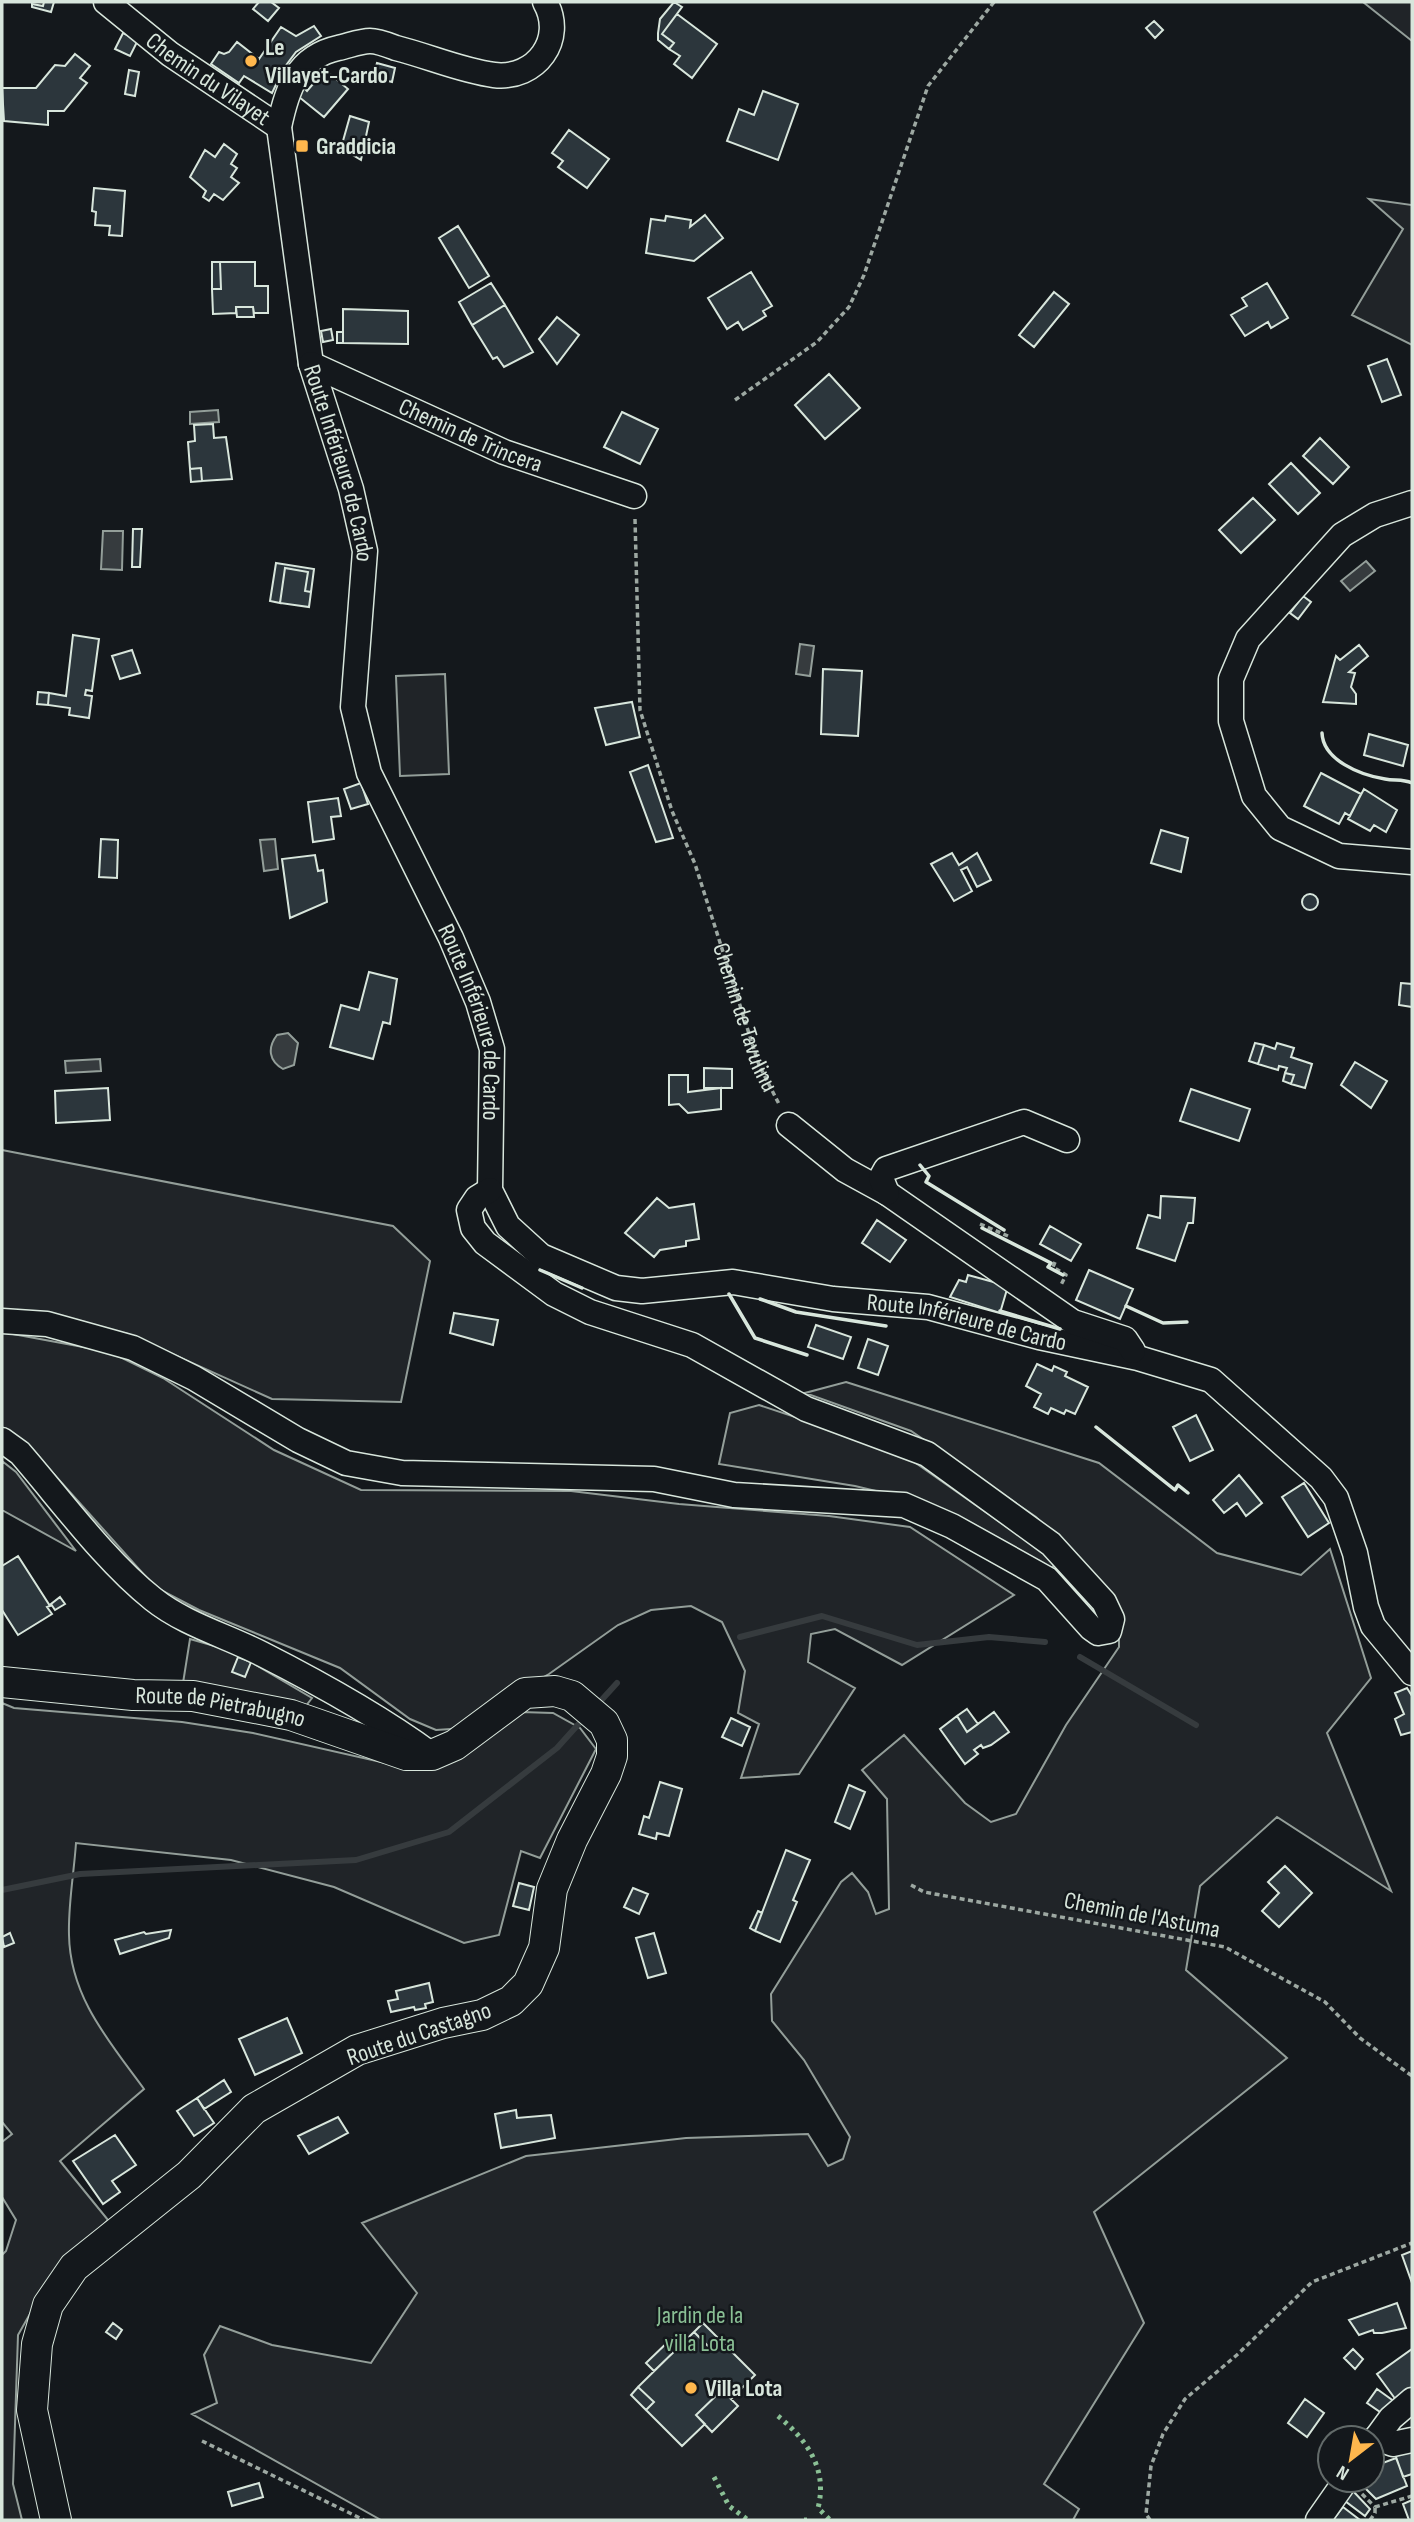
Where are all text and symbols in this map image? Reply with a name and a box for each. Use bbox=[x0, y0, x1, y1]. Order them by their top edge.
street label: Chemin du Vilayet bbox=[140, 26, 276, 132]
place label: Le Villayet-Cardo bbox=[265, 33, 388, 90]
marker: Le Villayet-Cardo bbox=[243, 53, 259, 69]
place label: Graddicia bbox=[316, 132, 396, 161]
marker: Graddicia bbox=[294, 138, 310, 154]
street label: Route Inférieure de Cardo bbox=[298, 361, 379, 563]
street label: Chemin de Trincera bbox=[394, 392, 546, 478]
street label: Route Inférieure de Cardo bbox=[432, 919, 506, 1121]
street label: Chemin de Tavulinu bbox=[707, 939, 785, 1097]
street label: Route Inférieure de Cardo bbox=[866, 1287, 1069, 1357]
street label: Route de Pietrabugno bbox=[135, 1681, 310, 1733]
street label: Chemin de l'Astuma bbox=[1062, 1886, 1222, 1944]
street label: Route du Castagno bbox=[343, 1996, 495, 2072]
park label: Jardin de la villa Lota bbox=[656, 2301, 743, 2358]
place label: Villa Lota bbox=[705, 2374, 782, 2403]
marker: Villa Lota bbox=[683, 2380, 699, 2396]
north arrow bbox=[1316, 2424, 1386, 2494]
text: N bbox=[1333, 2460, 1353, 2485]

